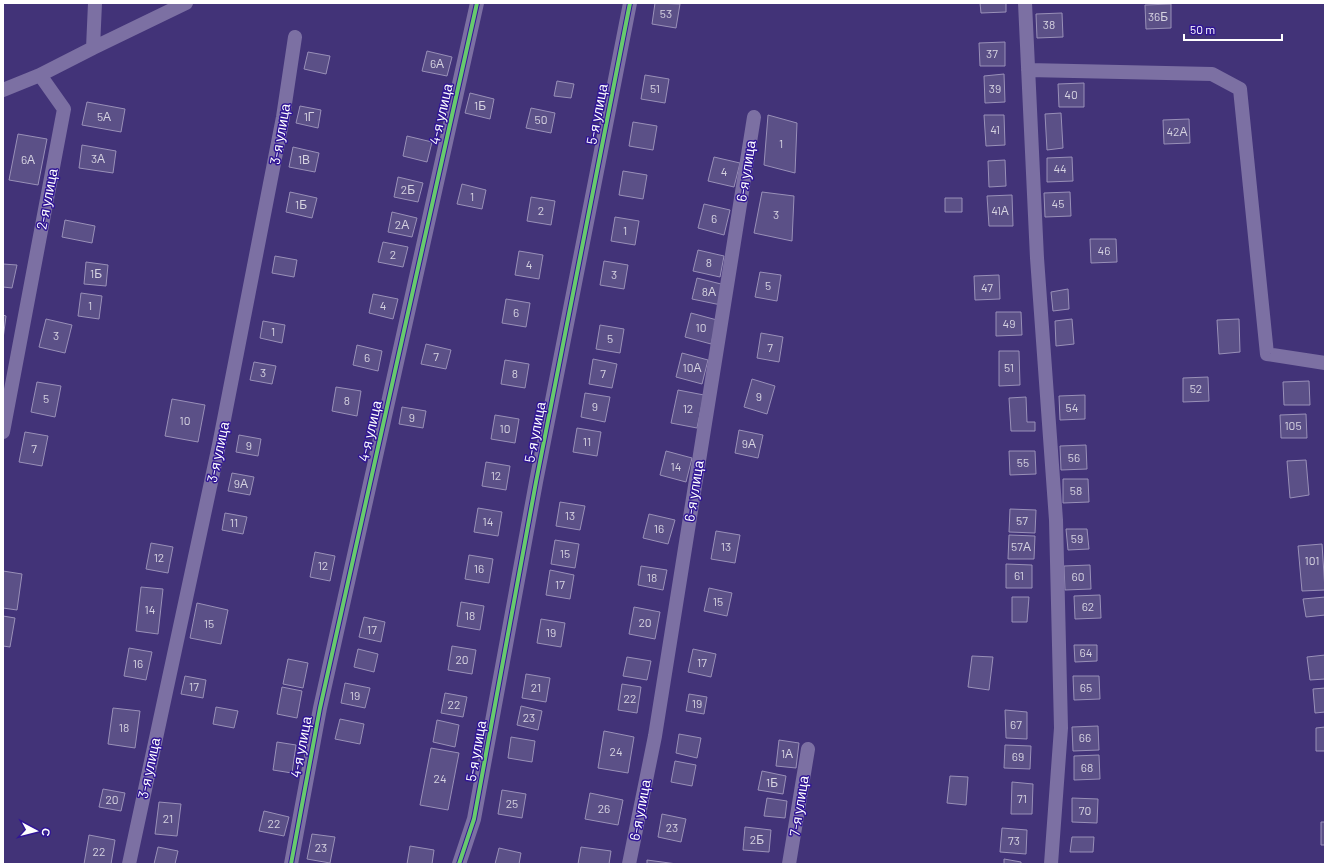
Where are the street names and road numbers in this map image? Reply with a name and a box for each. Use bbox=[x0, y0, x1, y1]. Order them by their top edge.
street label: 4-я улица bbox=[425, 82, 456, 146]
street label: 5-я улица bbox=[582, 82, 611, 146]
street label: 3-я улица bbox=[266, 102, 293, 166]
street label: 6-я улица bbox=[732, 139, 759, 203]
street label: 2-я улица bbox=[32, 167, 61, 231]
street label: 4-я улица bbox=[354, 399, 385, 463]
street label: 5-я улица bbox=[520, 400, 549, 464]
street label: 3-я улица bbox=[203, 420, 232, 484]
street label: 6-я улица bbox=[680, 459, 707, 523]
street label: 4-я улица bbox=[286, 715, 315, 779]
street label: 5-я улица bbox=[462, 719, 489, 783]
street label: 3-я улица bbox=[134, 736, 163, 800]
street label: 7-я улица bbox=[785, 774, 812, 837]
street label: 6-я улица bbox=[625, 778, 654, 842]

